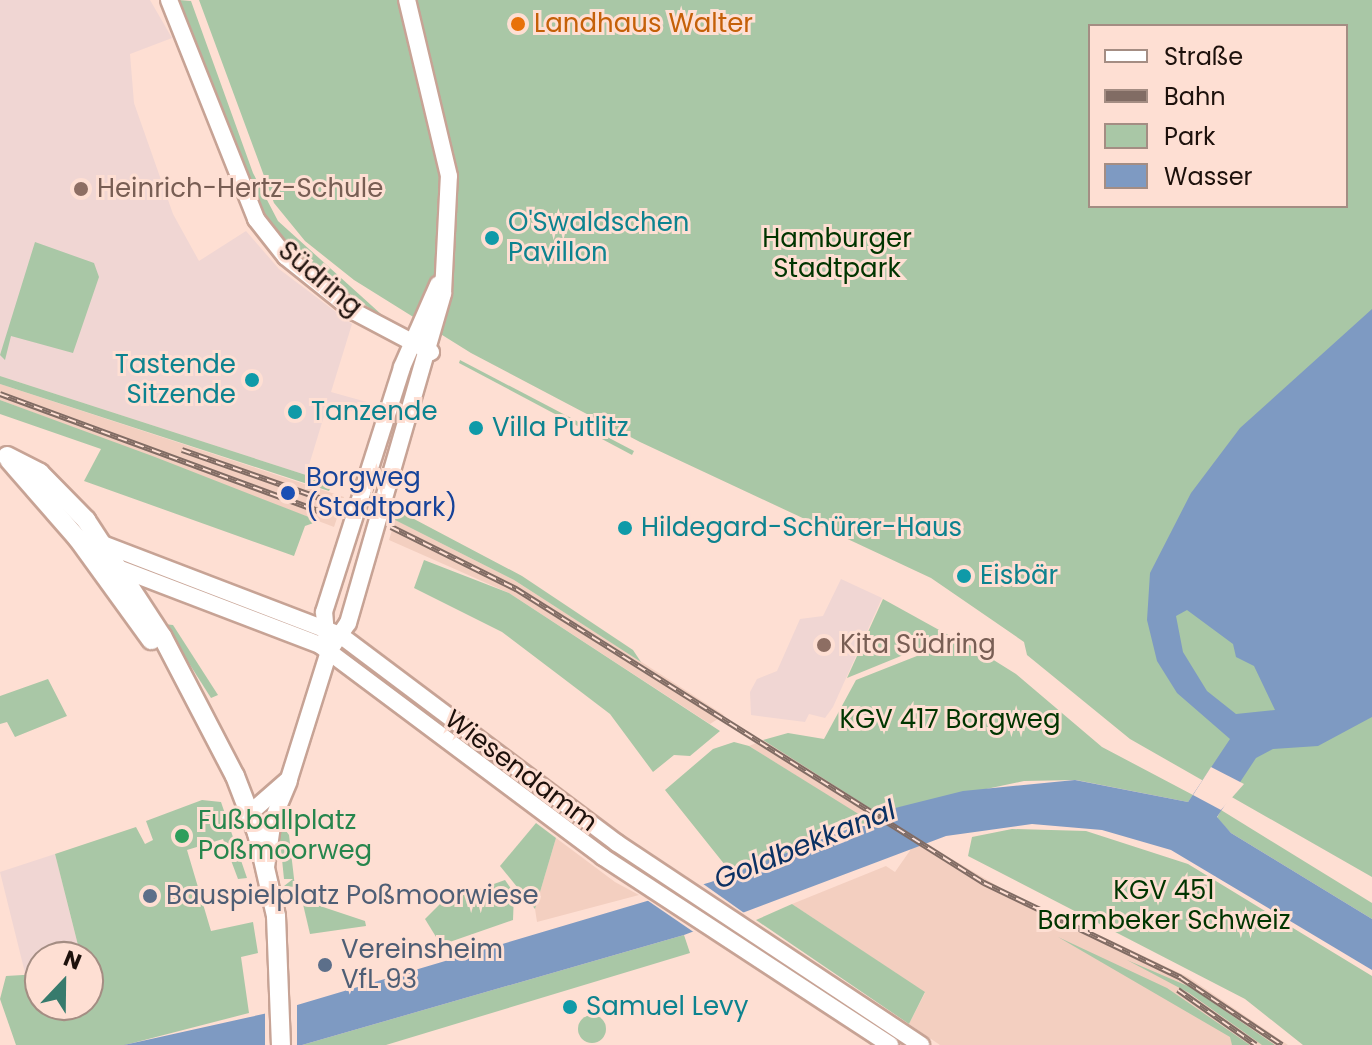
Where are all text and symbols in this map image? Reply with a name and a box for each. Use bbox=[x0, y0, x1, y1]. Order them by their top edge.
place label: Landhaus Walter bbox=[534, 8, 753, 40]
marker: Landhaus Walter bbox=[509, 15, 527, 33]
legend bbox=[1088, 24, 1348, 208]
text: Straße bbox=[1164, 40, 1243, 73]
text: Bahn bbox=[1164, 80, 1226, 113]
text: Park bbox=[1164, 120, 1215, 153]
text: Wasser bbox=[1164, 160, 1253, 193]
place label: Heinrich-Hertz-Schule bbox=[97, 173, 383, 205]
marker: Heinrich-Hertz-Schule bbox=[72, 180, 90, 198]
place label: O'Swaldschen Pavillon bbox=[508, 207, 689, 268]
park label: Hamburger Stadtpark bbox=[762, 223, 912, 284]
marker: O'Swaldschen Pavillon bbox=[483, 229, 501, 247]
street label: Südring bbox=[272, 235, 368, 323]
place label: Tastende Sitzende bbox=[115, 349, 236, 410]
marker: Tastende Sitzende bbox=[243, 371, 261, 389]
place label: Tanzende bbox=[311, 396, 438, 428]
marker: Tanzende bbox=[286, 403, 304, 421]
place label: Villa Putlitz bbox=[492, 412, 629, 444]
marker: Villa Putlitz bbox=[467, 419, 485, 437]
place label: Borgweg (Stadtpark) bbox=[306, 462, 457, 524]
marker: Borgweg (Stadtpark) bbox=[277, 482, 299, 504]
place label: Hildegard-Schürer-Haus bbox=[641, 512, 962, 544]
marker: Hildegard-Schürer-Haus bbox=[616, 519, 634, 537]
place label: Eisbär bbox=[980, 560, 1058, 592]
marker: Eisbär bbox=[955, 567, 973, 585]
place label: Kita Südring bbox=[840, 629, 996, 661]
marker: Kita Südring bbox=[815, 636, 833, 654]
street label: Wiesendamm bbox=[439, 703, 603, 839]
park label: KGV 417 Borgweg bbox=[840, 704, 1060, 736]
water label: Goldbekkanal bbox=[709, 793, 901, 897]
place label: Fußballplatz Poßmoorweg bbox=[198, 805, 372, 866]
marker: Fußballplatz Poßmoorweg bbox=[173, 827, 191, 845]
park label: KGV 451 Barmbeker Schweiz bbox=[1037, 875, 1291, 936]
place label: Bauspielplatz Poßmoorwiese bbox=[166, 880, 539, 912]
marker: Bauspielplatz Poßmoorwiese bbox=[141, 887, 159, 905]
place label: Vereinsheim VfL 93 bbox=[341, 934, 503, 996]
north arrow bbox=[24, 941, 104, 1021]
text: N bbox=[59, 943, 86, 978]
marker: Vereinsheim VfL 93 bbox=[316, 956, 334, 974]
place label: Samuel Levy bbox=[586, 991, 748, 1023]
marker: Samuel Levy bbox=[561, 998, 579, 1016]

